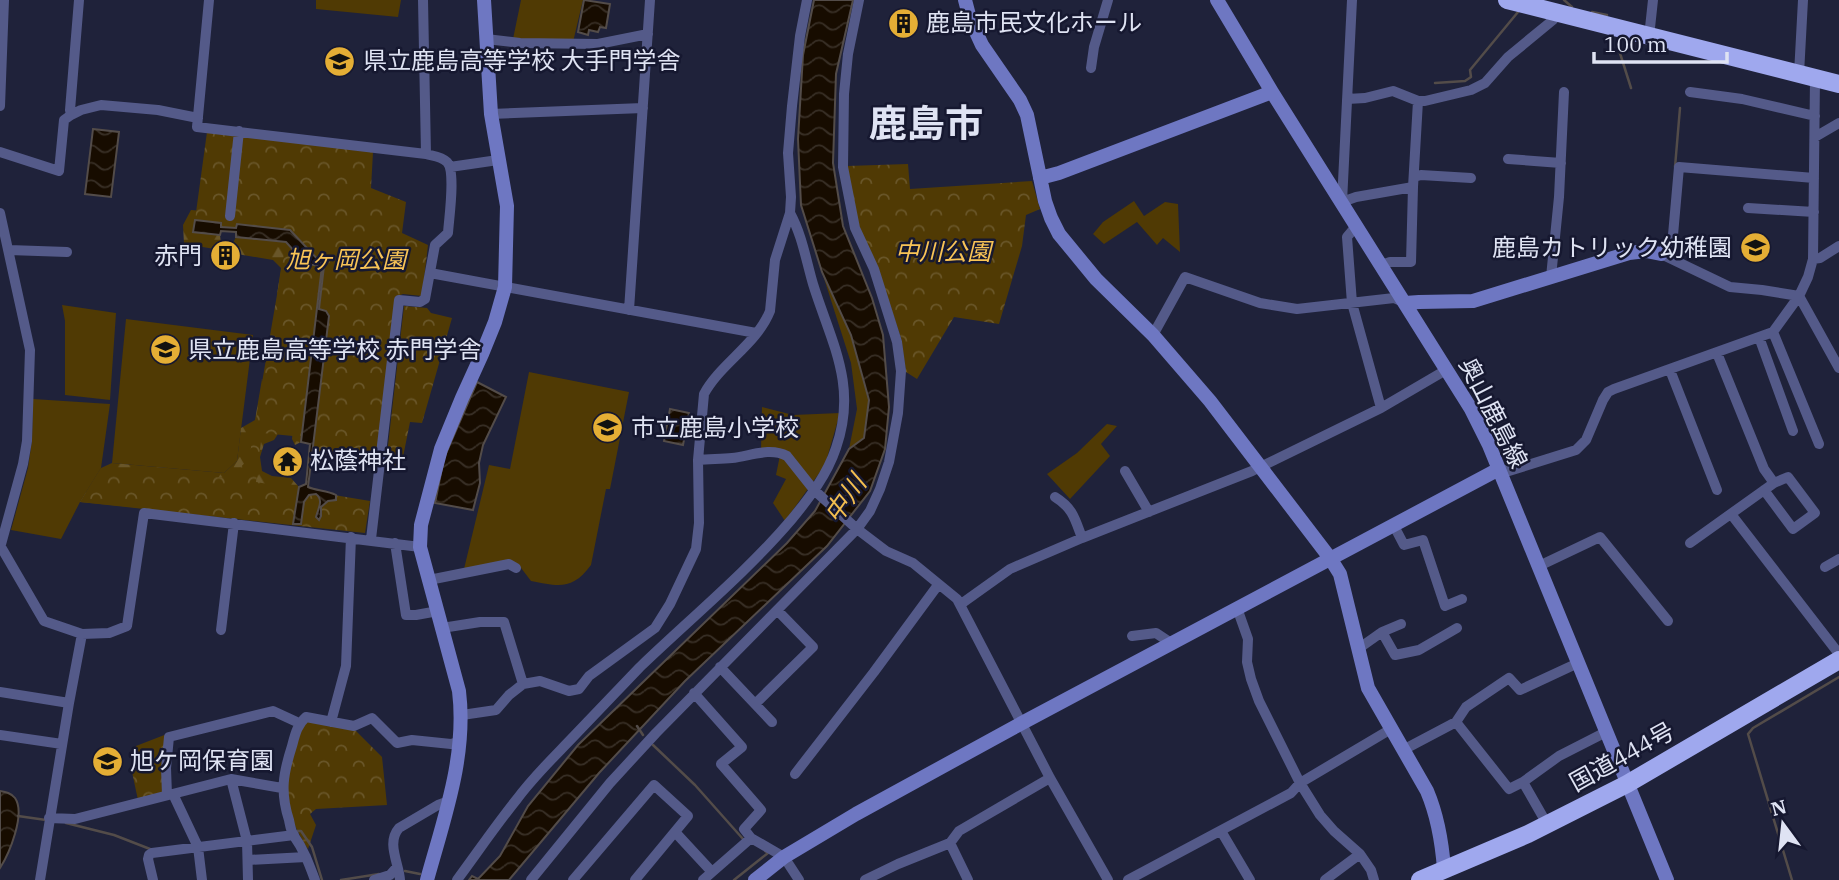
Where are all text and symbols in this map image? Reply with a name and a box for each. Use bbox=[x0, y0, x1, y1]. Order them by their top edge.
building icon: 鹿島市民文化ホール bbox=[886, 6, 920, 40]
place label: 鹿島市民文化ホール bbox=[926, 6, 1142, 38]
scale bar bbox=[1594, 21, 1727, 65]
text: 100 m bbox=[1604, 30, 1667, 58]
school or university icon: 県立鹿島高等学校 大手門学舎 bbox=[323, 44, 357, 78]
place label: 県立鹿島高等学校 大手門学舎 bbox=[363, 44, 681, 76]
district label: 鹿島市 bbox=[869, 98, 983, 147]
place label: 鹿島カトリック幼稚園 bbox=[1492, 231, 1732, 263]
school or university icon: 鹿島カトリック幼稚園 bbox=[1738, 231, 1772, 265]
park label: 中川公園 bbox=[895, 235, 994, 267]
place label: 赤門 bbox=[154, 239, 202, 271]
building icon: 赤門 bbox=[208, 239, 242, 273]
park label: 旭ヶ岡公園 bbox=[286, 243, 409, 275]
school or university icon: 県立鹿島高等学校 赤門学舎 bbox=[148, 333, 182, 367]
place label: 県立鹿島高等学校 赤門学舎 bbox=[188, 333, 482, 365]
street label: 奥山鹿島線 bbox=[1452, 352, 1535, 473]
school or university icon: 市立鹿島小学校 bbox=[591, 411, 625, 445]
place label: 市立鹿島小学校 bbox=[631, 411, 799, 443]
temple icon: 松蔭神社 bbox=[270, 444, 304, 478]
place label: 松蔭神社 bbox=[310, 444, 406, 476]
water label: 中川 bbox=[815, 465, 875, 529]
street label: 国道444号 bbox=[1563, 714, 1680, 798]
school or university icon: 旭ケ岡保育園 bbox=[90, 744, 124, 778]
place label: 旭ケ岡保育園 bbox=[130, 744, 274, 776]
north arrow bbox=[1748, 789, 1818, 859]
text: N bbox=[1768, 794, 1789, 821]

